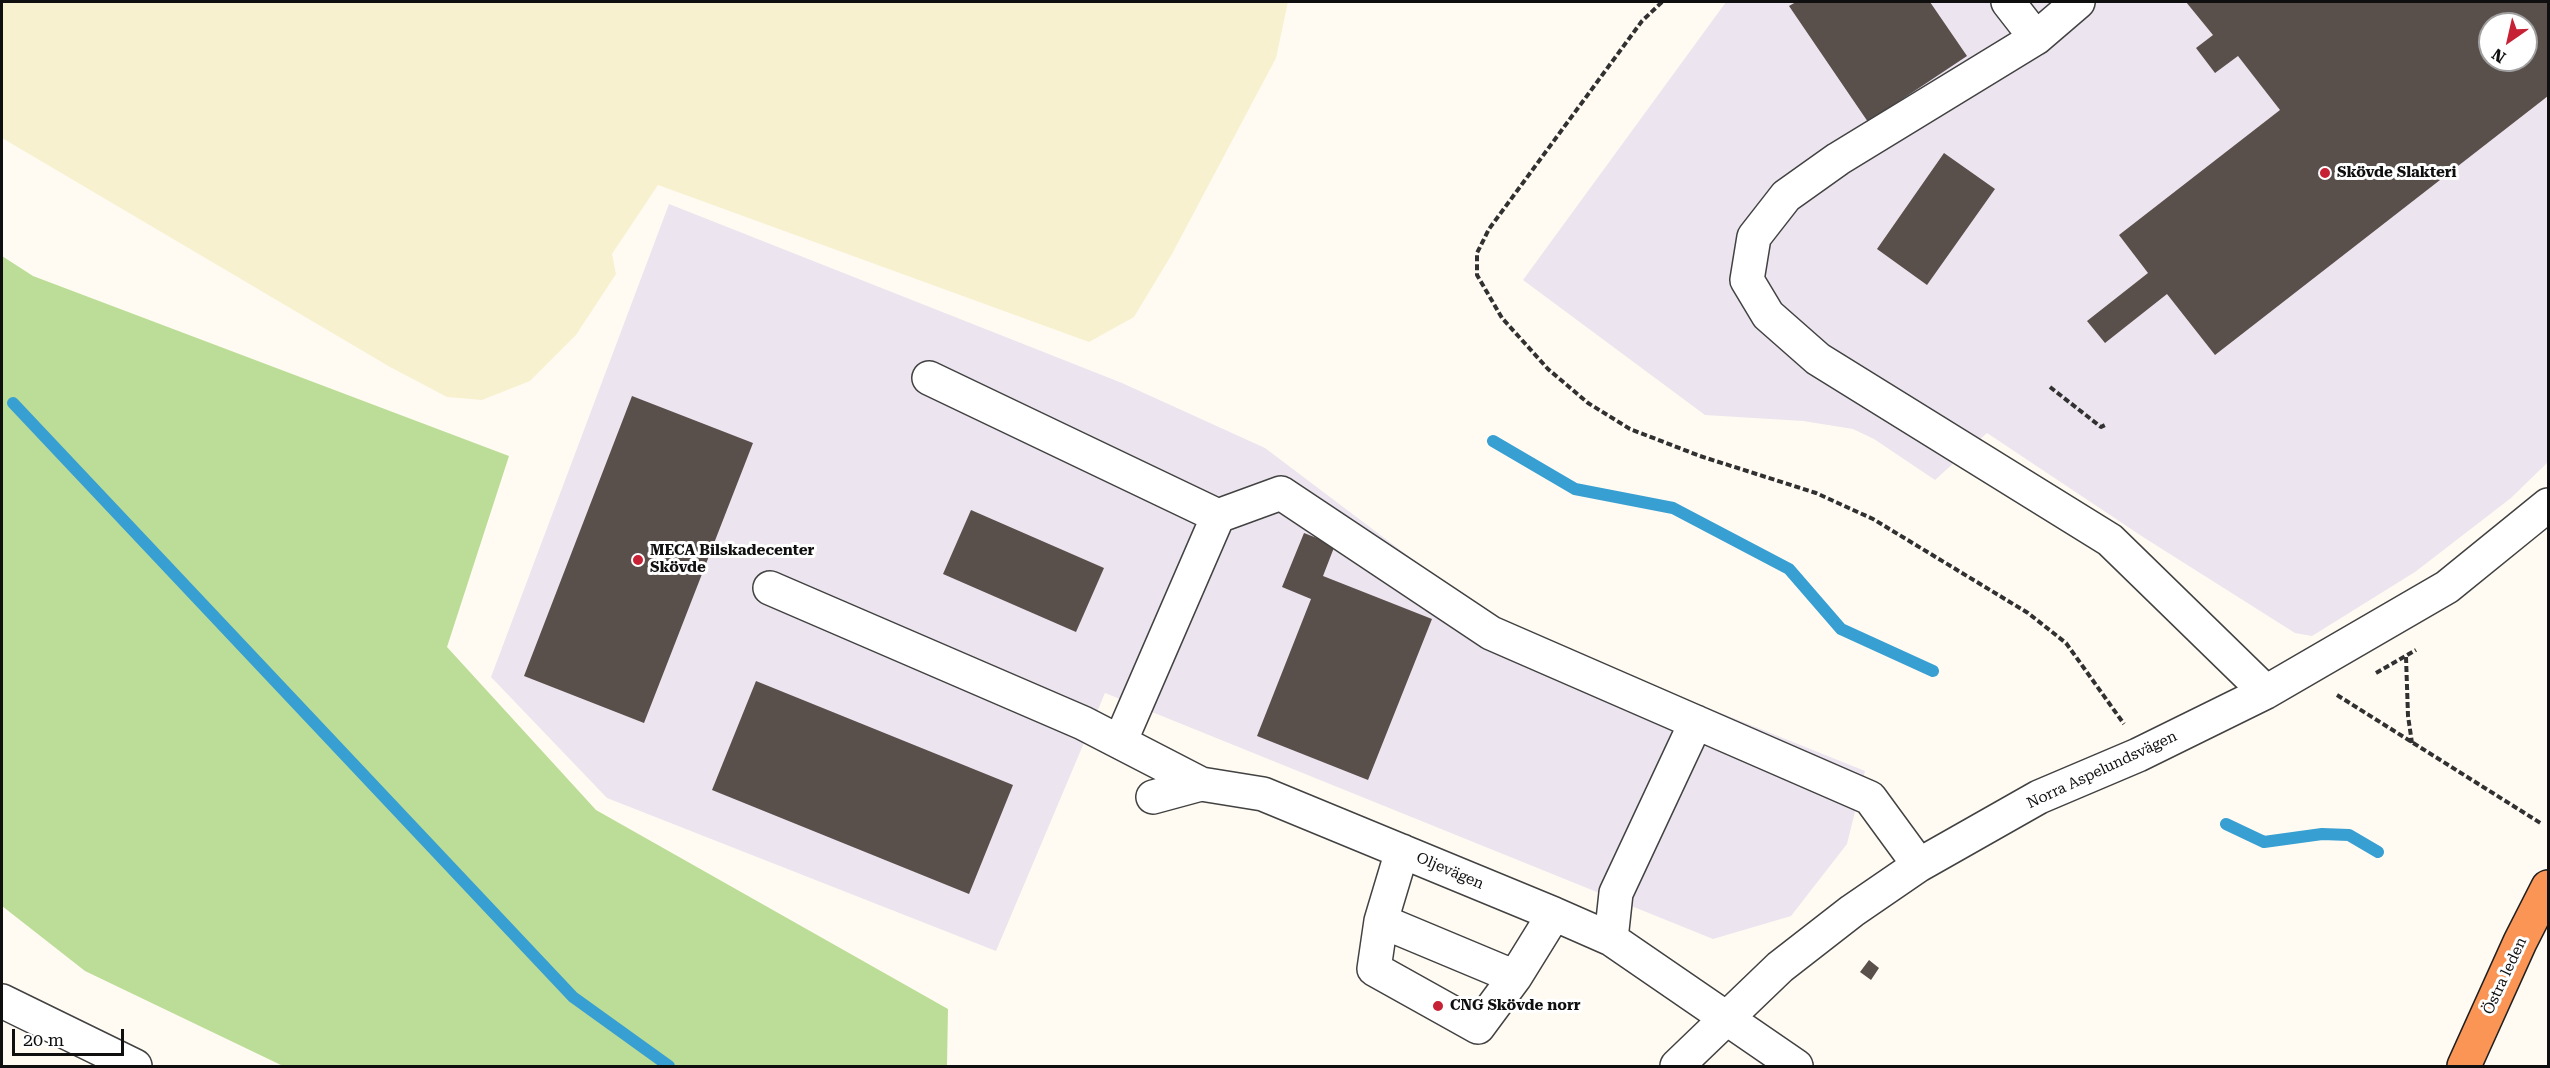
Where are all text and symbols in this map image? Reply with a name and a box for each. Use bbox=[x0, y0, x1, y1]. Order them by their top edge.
north arrow bbox=[2478, 12, 2538, 72]
text: N bbox=[2488, 44, 2509, 67]
place label: Skövde Slakteri bbox=[2337, 164, 2457, 182]
marker: Skövde Slakteri bbox=[2318, 166, 2332, 180]
place label: MECA Bilskadecenter Skövde bbox=[650, 542, 814, 577]
marker: MECA Bilskadecenter Skövde bbox=[631, 553, 645, 567]
street label: Norra Aspelundsvägen bbox=[2024, 727, 2180, 813]
street label: Oljevägen bbox=[1413, 849, 1487, 893]
street label: Östra leden bbox=[2479, 935, 2531, 1017]
place label: CNG Skövde norr bbox=[1450, 997, 1581, 1015]
marker: CNG Skövde norr bbox=[1431, 999, 1445, 1013]
scale bar bbox=[15, 1017, 128, 1055]
text: 20 m bbox=[23, 1029, 64, 1050]

